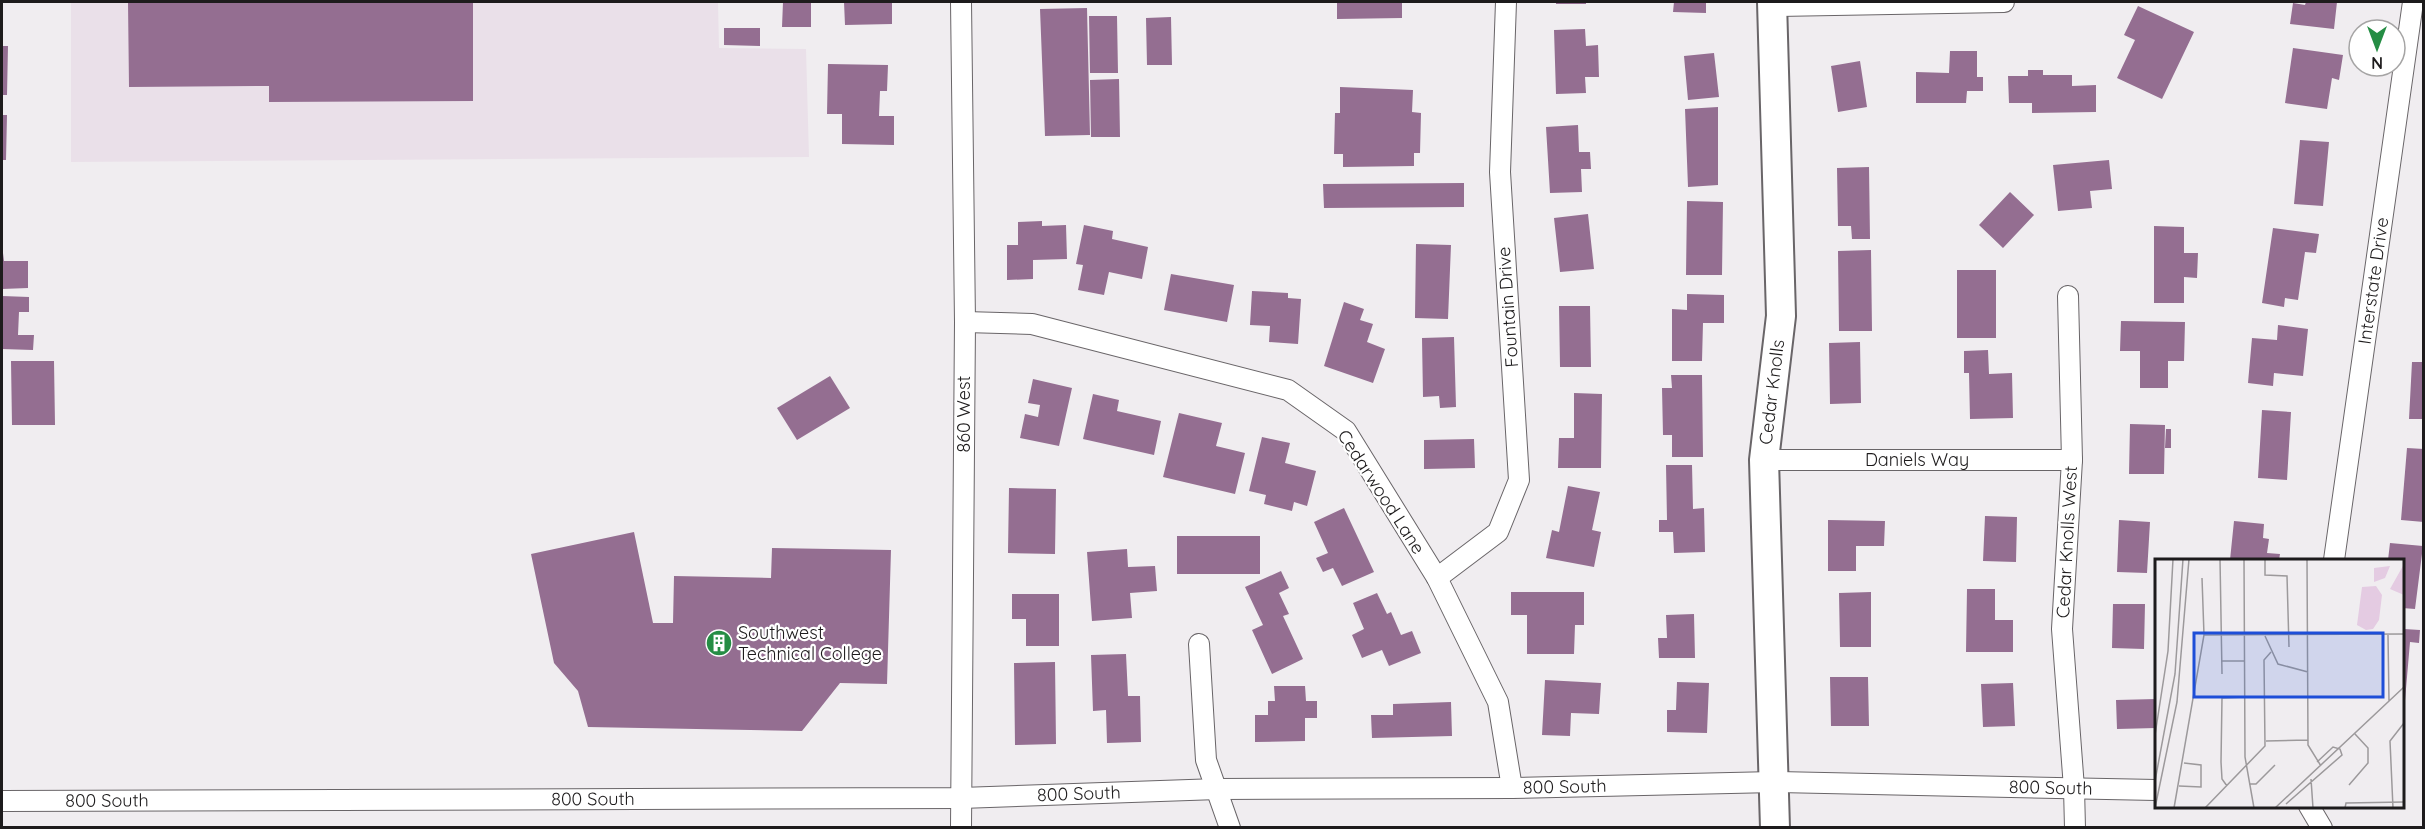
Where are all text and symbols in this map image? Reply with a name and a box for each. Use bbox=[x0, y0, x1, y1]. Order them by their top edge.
north arrow bbox=[2347, 18, 2407, 78]
text: N bbox=[2371, 53, 2383, 73]
street label: Interstate Drive bbox=[2353, 216, 2393, 346]
street label: Fountain Drive bbox=[1492, 246, 1523, 368]
street label: Cedar Knolls bbox=[1754, 338, 1789, 446]
street label: 860 West bbox=[952, 376, 975, 452]
street label: Cedarwood Lane bbox=[1333, 425, 1430, 558]
street label: Daniels Way bbox=[1865, 448, 1969, 471]
street label: Cedar Knolls West bbox=[2051, 465, 2082, 619]
inset map bbox=[2155, 559, 2404, 808]
place label: Southwest Technical College bbox=[738, 621, 882, 665]
building icon: Southwest Technical College bbox=[704, 628, 734, 658]
street label: 800 South bbox=[1523, 774, 1607, 799]
street label: 800 South bbox=[2009, 775, 2093, 800]
street label: 800 South bbox=[1037, 780, 1121, 806]
street label: 800 South bbox=[551, 787, 635, 810]
street label: 800 South bbox=[65, 789, 149, 812]

